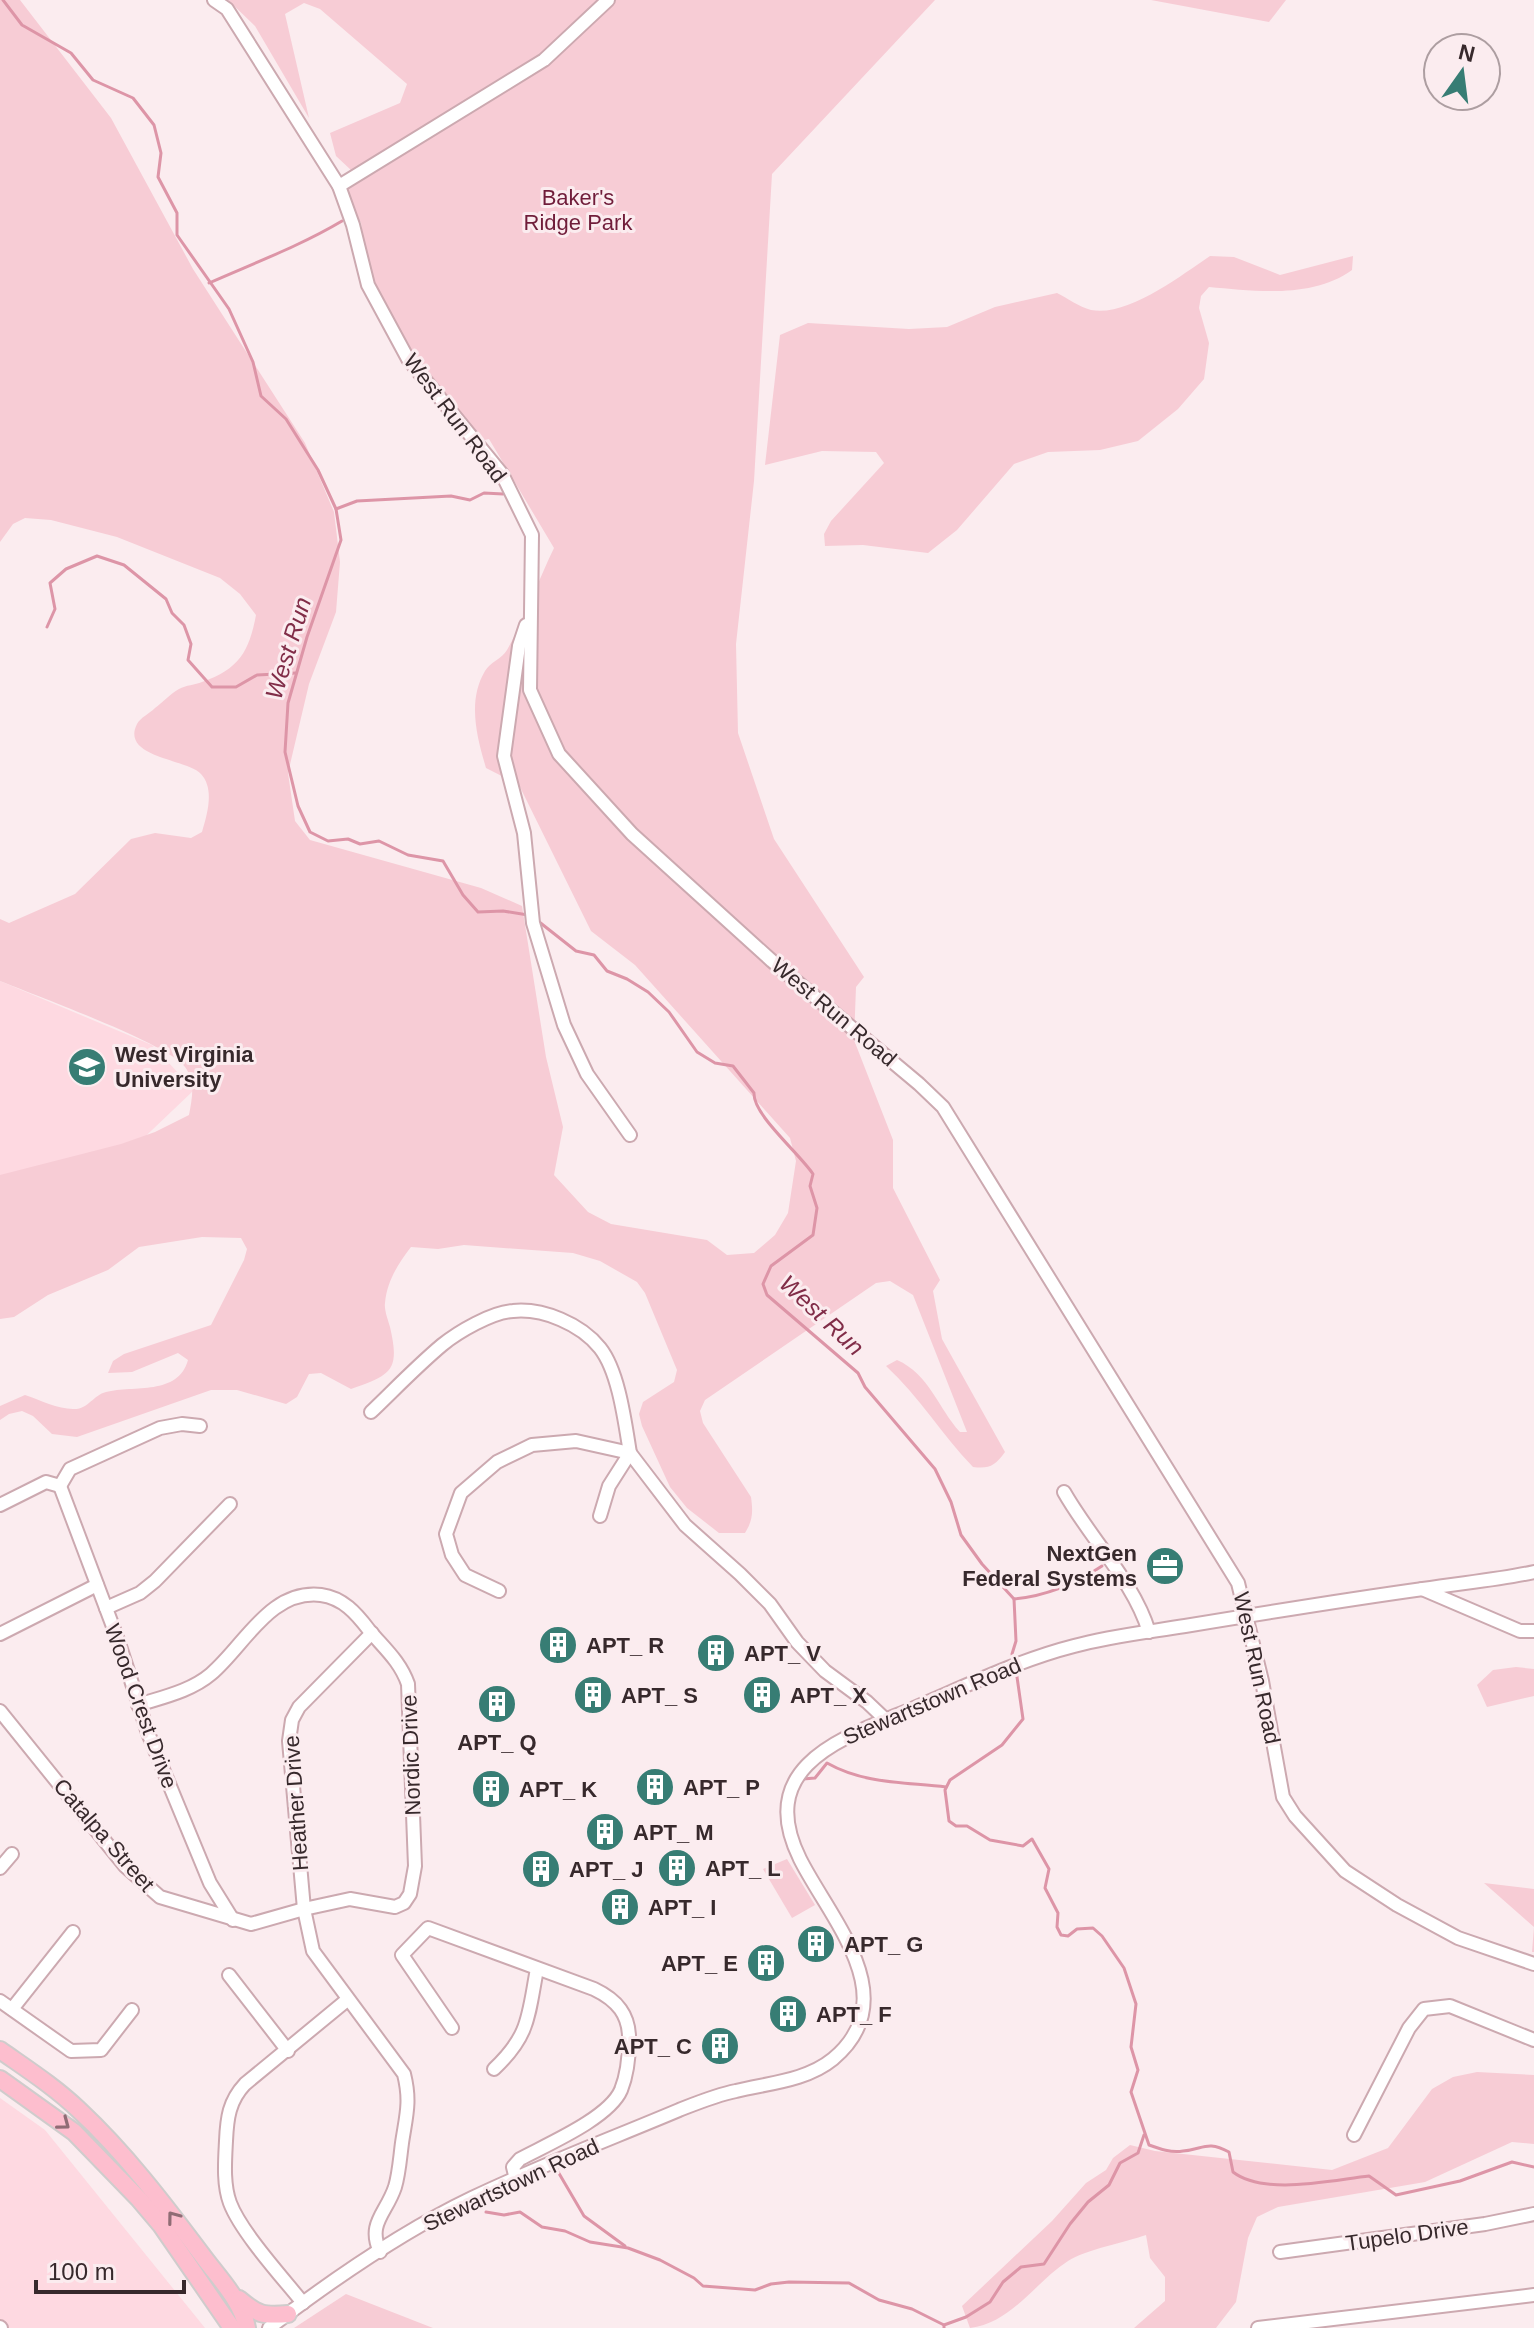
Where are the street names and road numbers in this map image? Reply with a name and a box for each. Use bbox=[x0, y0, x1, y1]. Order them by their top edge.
street label: West Run Road bbox=[398, 349, 512, 487]
street label: West Run Road bbox=[767, 953, 901, 1071]
street label: West Run Road bbox=[1229, 1590, 1285, 1746]
street label: Wood Crest Drive bbox=[100, 1620, 182, 1792]
street label: Stewartstown Road bbox=[839, 1652, 1025, 1750]
street label: Nordic Drive bbox=[396, 1694, 426, 1816]
street label: Heather Drive bbox=[279, 1734, 313, 1872]
street label: Catalpa Street bbox=[48, 1774, 160, 1896]
street label: Stewartstown Road bbox=[419, 2133, 603, 2237]
street label: Tupelo Drive bbox=[1344, 2214, 1470, 2256]

